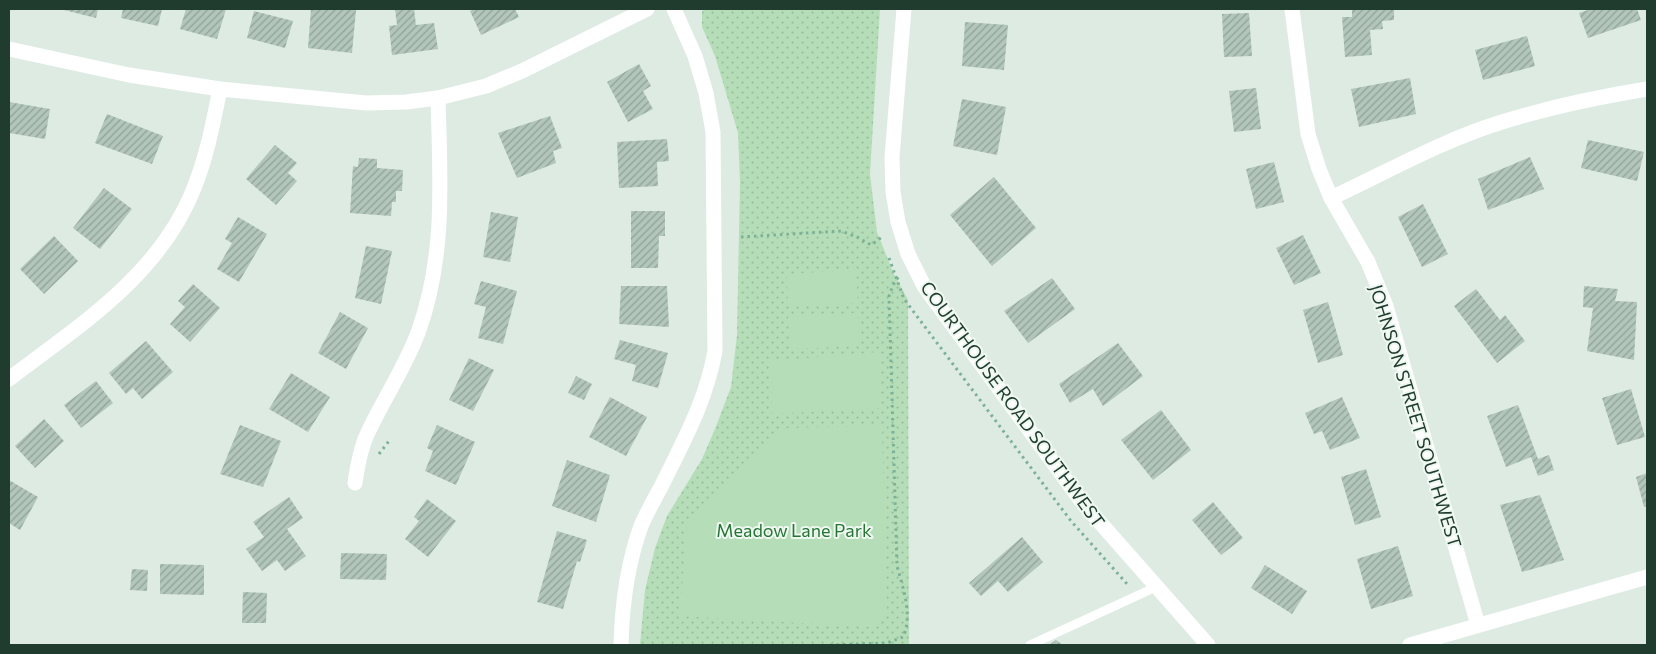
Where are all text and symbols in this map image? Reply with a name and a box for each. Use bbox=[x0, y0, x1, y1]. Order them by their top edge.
street label: COURTHOUSE ROAD SOUTHWEST bbox=[916, 277, 1110, 531]
street label: JOHNSON STREET SOUTHWEST bbox=[1365, 282, 1467, 550]
park label: Meadow Lane Park bbox=[716, 519, 872, 541]

